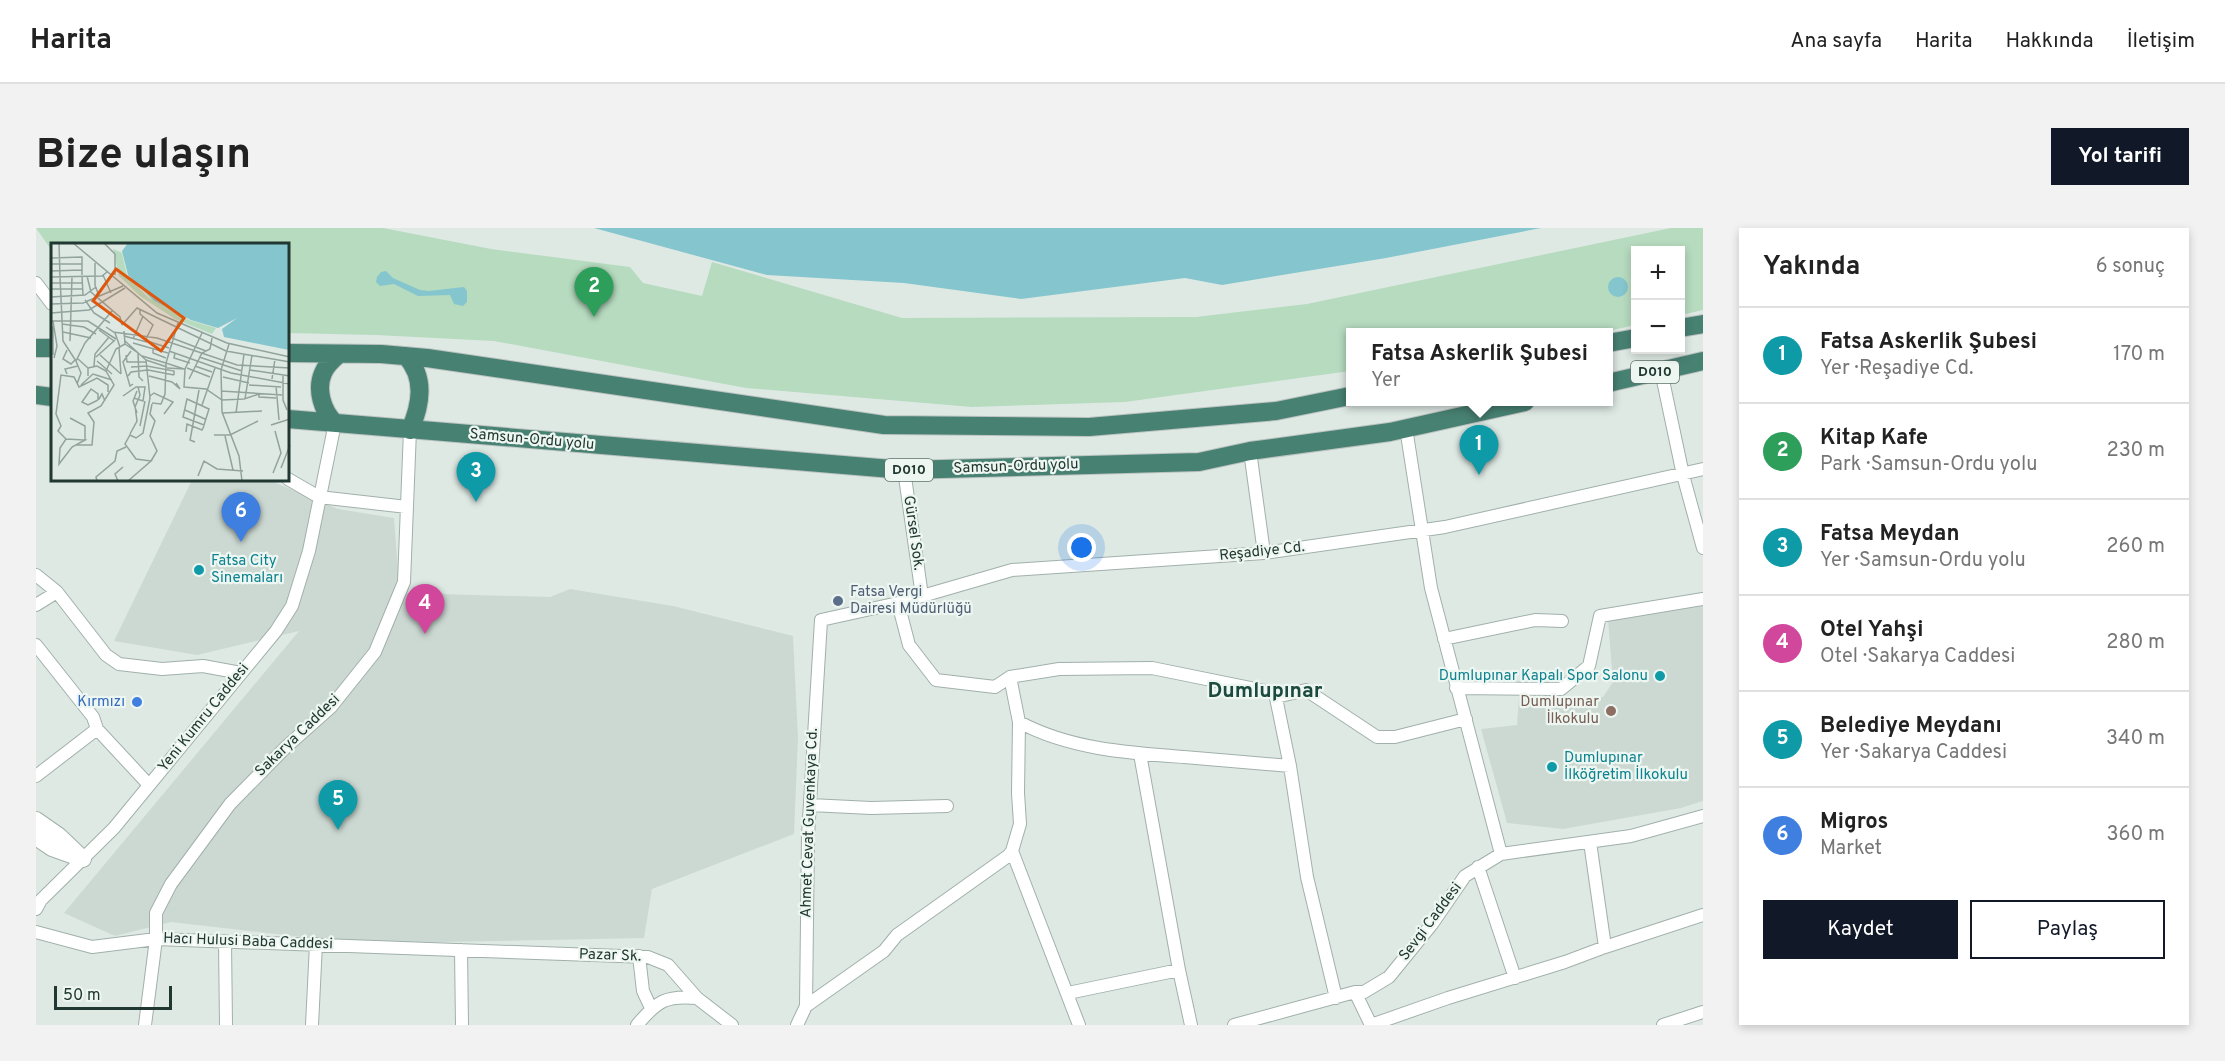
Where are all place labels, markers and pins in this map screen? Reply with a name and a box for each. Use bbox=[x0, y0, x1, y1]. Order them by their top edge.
pin: 2 bbox=[574, 268, 614, 317]
pin: 1 bbox=[1460, 426, 1498, 475]
pin: 3 bbox=[456, 452, 496, 502]
pin: 6 bbox=[222, 492, 260, 542]
place label: Fatsa City Sinemaları bbox=[211, 552, 283, 588]
marker: Fatsa City Sinemaları bbox=[192, 563, 206, 577]
place label: Fatsa Vergi Dairesi Müdürlüğü bbox=[850, 583, 972, 619]
pin: 4 bbox=[406, 584, 444, 634]
marker: Fatsa Vergi Dairesi Müdürlüğü bbox=[831, 594, 845, 608]
place label: Dumlupınar Kapalı Spor Salonu bbox=[1439, 667, 1648, 686]
marker: Dumlupınar Kapalı Spor Salonu bbox=[1653, 669, 1667, 683]
place label: Kırmızı bbox=[77, 693, 125, 712]
place label: Dumlupınar İlkokulu bbox=[1520, 693, 1599, 729]
marker: Kırmızı bbox=[130, 695, 144, 709]
marker: Dumlupınar İlkokulu bbox=[1604, 704, 1618, 718]
place label: Dumlupınar İlköğretim İlkokulu bbox=[1564, 749, 1688, 785]
marker: Dumlupınar İlköğretim İlkokulu bbox=[1545, 760, 1559, 774]
pin: 5 bbox=[318, 780, 358, 830]

